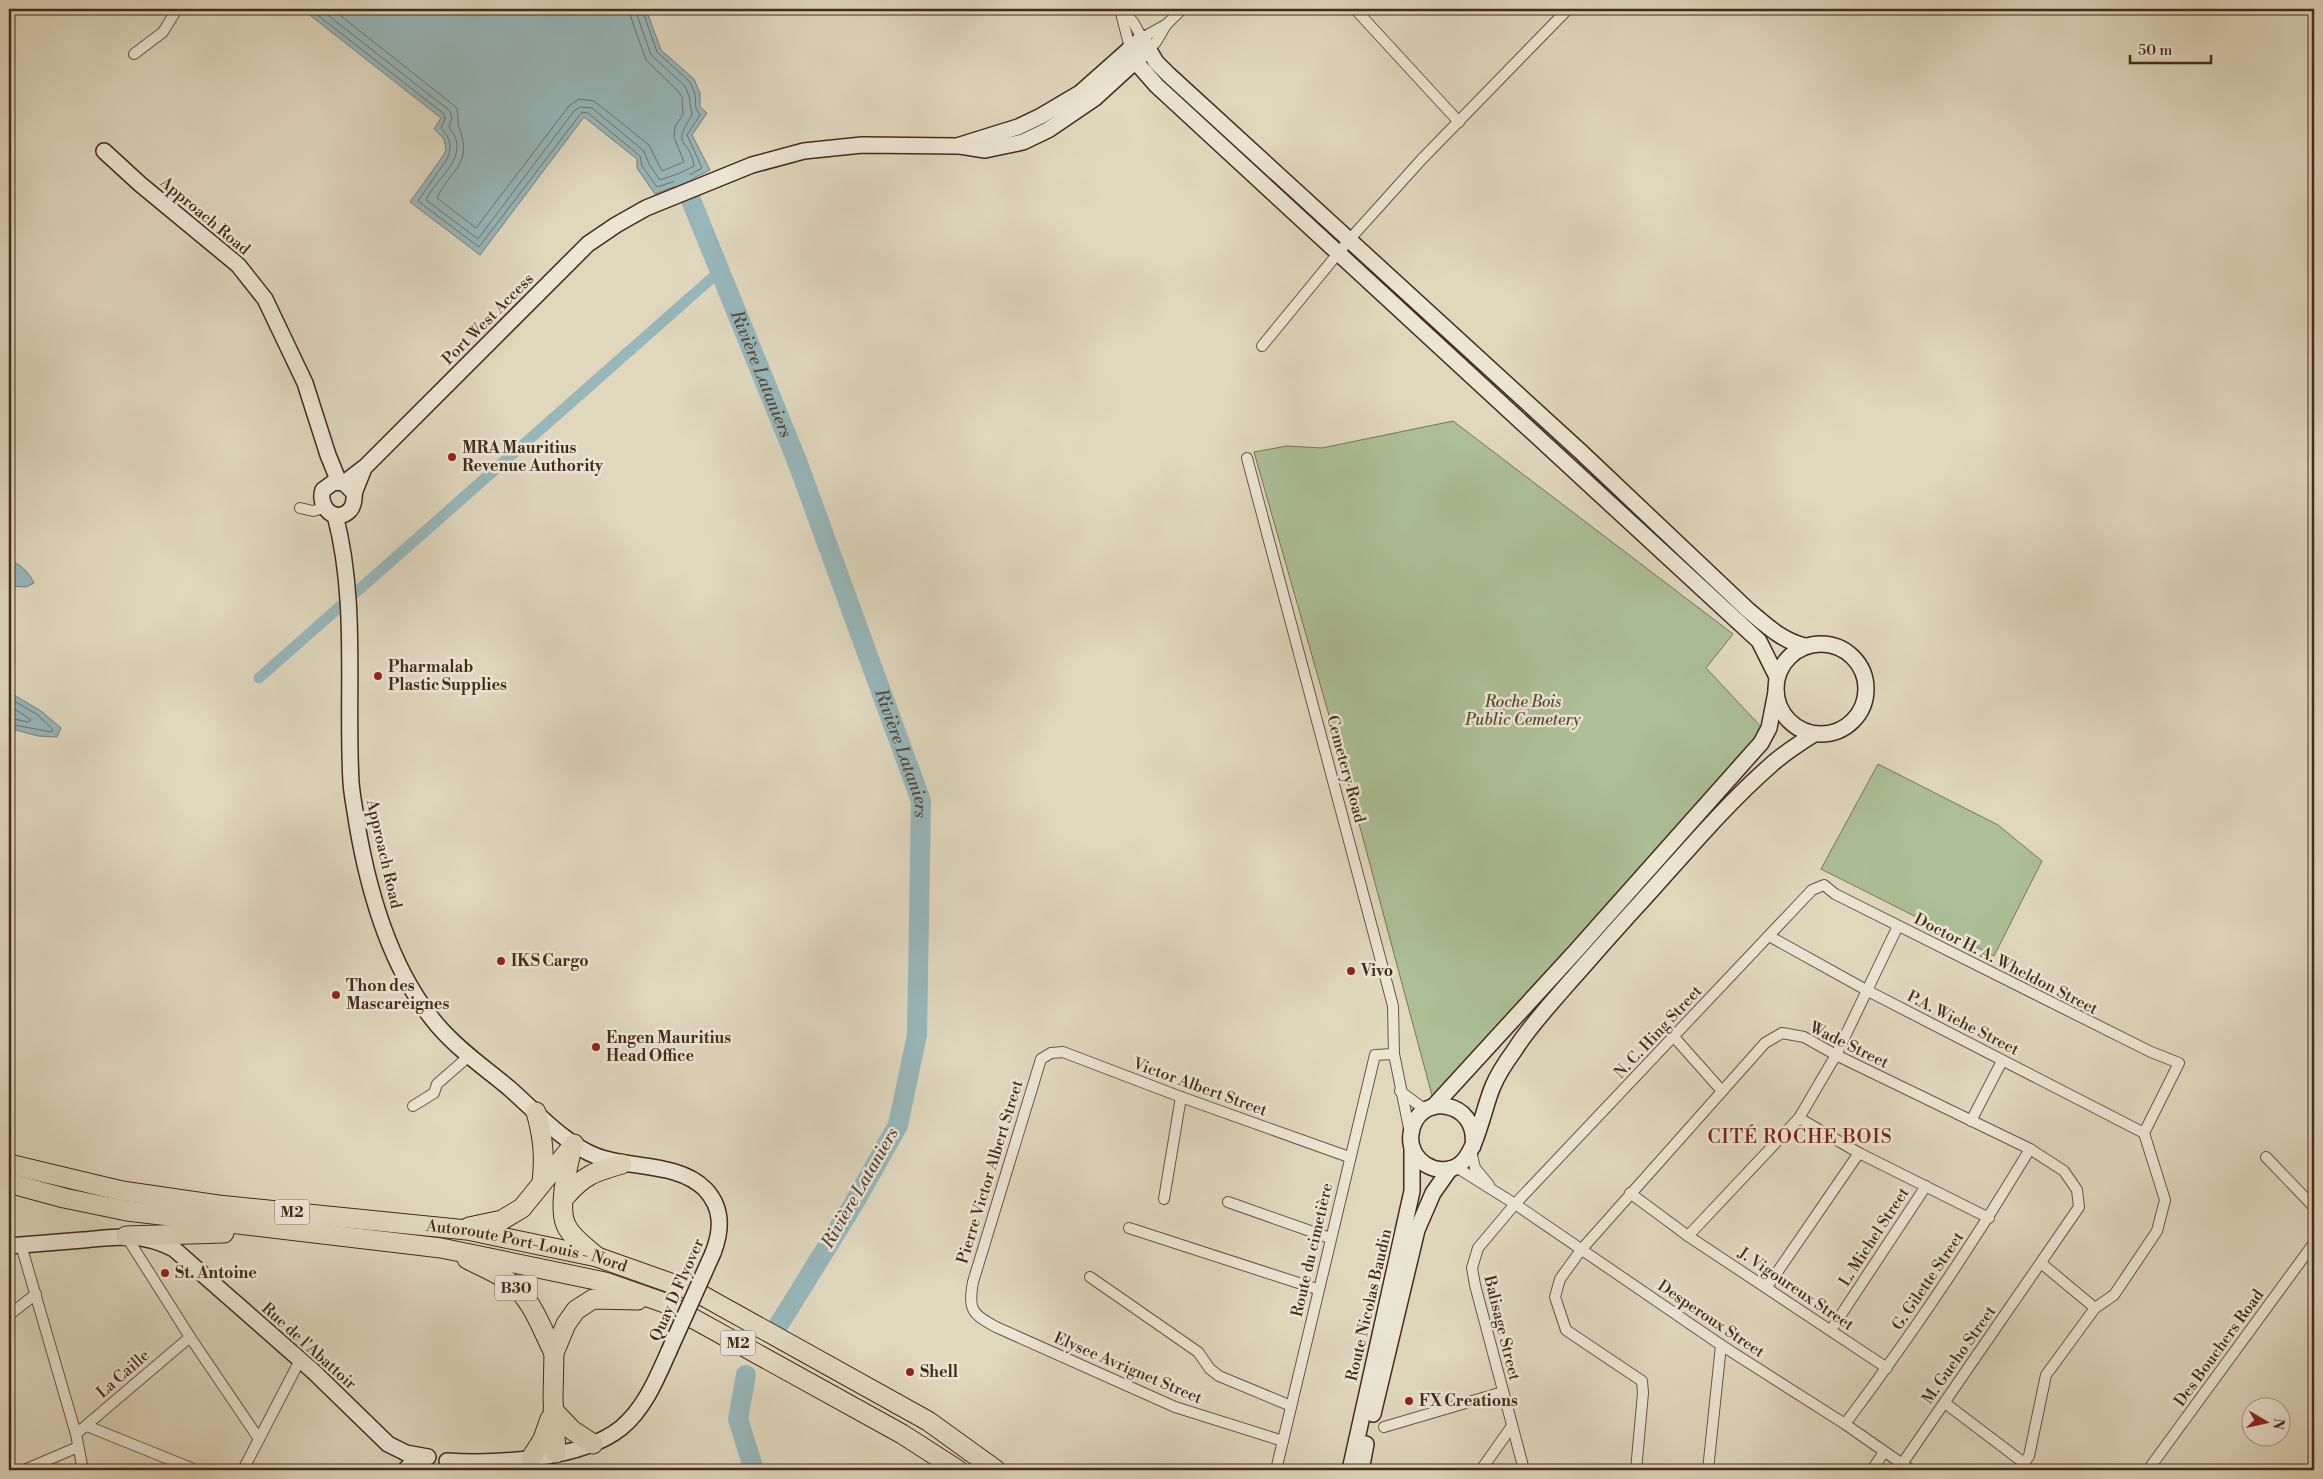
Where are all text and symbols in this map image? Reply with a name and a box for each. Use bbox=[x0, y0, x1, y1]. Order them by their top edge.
scale bar bbox=[2130, 32, 2212, 64]
text: 50 m bbox=[2138, 41, 2172, 60]
street label: Approach Road bbox=[155, 172, 254, 259]
street label: Port West Access bbox=[438, 269, 538, 369]
water label: Rivière Lataniers bbox=[725, 306, 798, 441]
place label: MRA Mauritius Revenue Authority bbox=[462, 438, 604, 476]
marker: MRA Mauritius Revenue Authority bbox=[446, 451, 458, 463]
place label: Pharmalab Plastic Supplies bbox=[388, 657, 507, 695]
marker: Pharmalab Plastic Supplies bbox=[372, 670, 384, 682]
water label: Rivière Lataniers bbox=[869, 685, 933, 818]
park label: Roche Bois Public Cemetery bbox=[1464, 692, 1581, 730]
street label: Cemetery Road bbox=[1322, 713, 1370, 825]
street label: Approach Road bbox=[362, 797, 406, 910]
street label: Doctor H. A. Wheldon Street bbox=[1911, 909, 2101, 1019]
place label: IKS Cargo bbox=[511, 951, 589, 971]
marker: IKS Cargo bbox=[495, 955, 507, 967]
place label: Vivo bbox=[1360, 961, 1393, 981]
marker: Vivo bbox=[1345, 965, 1357, 977]
place label: Thon des Mascareignes bbox=[346, 976, 449, 1014]
street label: N. C. Hing Street bbox=[1610, 981, 1706, 1083]
street label: P.A. Wiehe Street bbox=[1904, 986, 2023, 1060]
marker: Thon des Mascareignes bbox=[330, 989, 342, 1001]
street label: Wade Street bbox=[1805, 1017, 1892, 1073]
place label: Engen Mauritius Head Office bbox=[606, 1028, 731, 1066]
marker: Engen Mauritius Head Office bbox=[590, 1041, 602, 1053]
street label: Victor Albert Street bbox=[1129, 1053, 1270, 1121]
street label: Pierre Victor Albert Street bbox=[953, 1077, 1028, 1266]
water label: Rivière Lataniers bbox=[816, 1123, 904, 1253]
district label: CITÉ ROCHE BOIS bbox=[1707, 1124, 1893, 1149]
street label: Route du cimetière bbox=[1287, 1181, 1337, 1319]
street label: L. Michel Street bbox=[1835, 1183, 1914, 1290]
road number: M2 bbox=[274, 1200, 310, 1224]
street label: Autoroute Port-Louis - Nord bbox=[424, 1216, 630, 1277]
street label: Route Nicolas Baudin bbox=[1342, 1226, 1396, 1383]
street label: G. Gilette Street bbox=[1888, 1228, 1969, 1334]
street label: Quay D Flyover bbox=[645, 1235, 709, 1345]
street label: J. Vigoureux Street bbox=[1734, 1242, 1858, 1335]
place label: St. Antoine bbox=[175, 1263, 257, 1283]
marker: St. Antoine bbox=[159, 1267, 171, 1279]
street label: Balisage Street bbox=[1479, 1273, 1525, 1383]
road number: B30 bbox=[495, 1276, 537, 1300]
street label: Desperoux Street bbox=[1654, 1276, 1768, 1362]
street label: Des Bouchers Road bbox=[2170, 1285, 2268, 1411]
street label: Rue de l'Abattoir bbox=[258, 1298, 361, 1394]
street label: M. Gueho Street bbox=[1918, 1302, 2000, 1408]
street label: Elysee Avrignet Street bbox=[1051, 1328, 1205, 1408]
road number: M2 bbox=[720, 1330, 756, 1356]
street label: La Caille bbox=[92, 1345, 154, 1403]
place label: Shell bbox=[920, 1362, 959, 1382]
marker: Shell bbox=[904, 1366, 916, 1378]
place label: FX Creations bbox=[1419, 1391, 1518, 1411]
marker: FX Creations bbox=[1403, 1395, 1415, 1407]
north arrow bbox=[2240, 1396, 2290, 1446]
text: N bbox=[2268, 1417, 2288, 1431]

